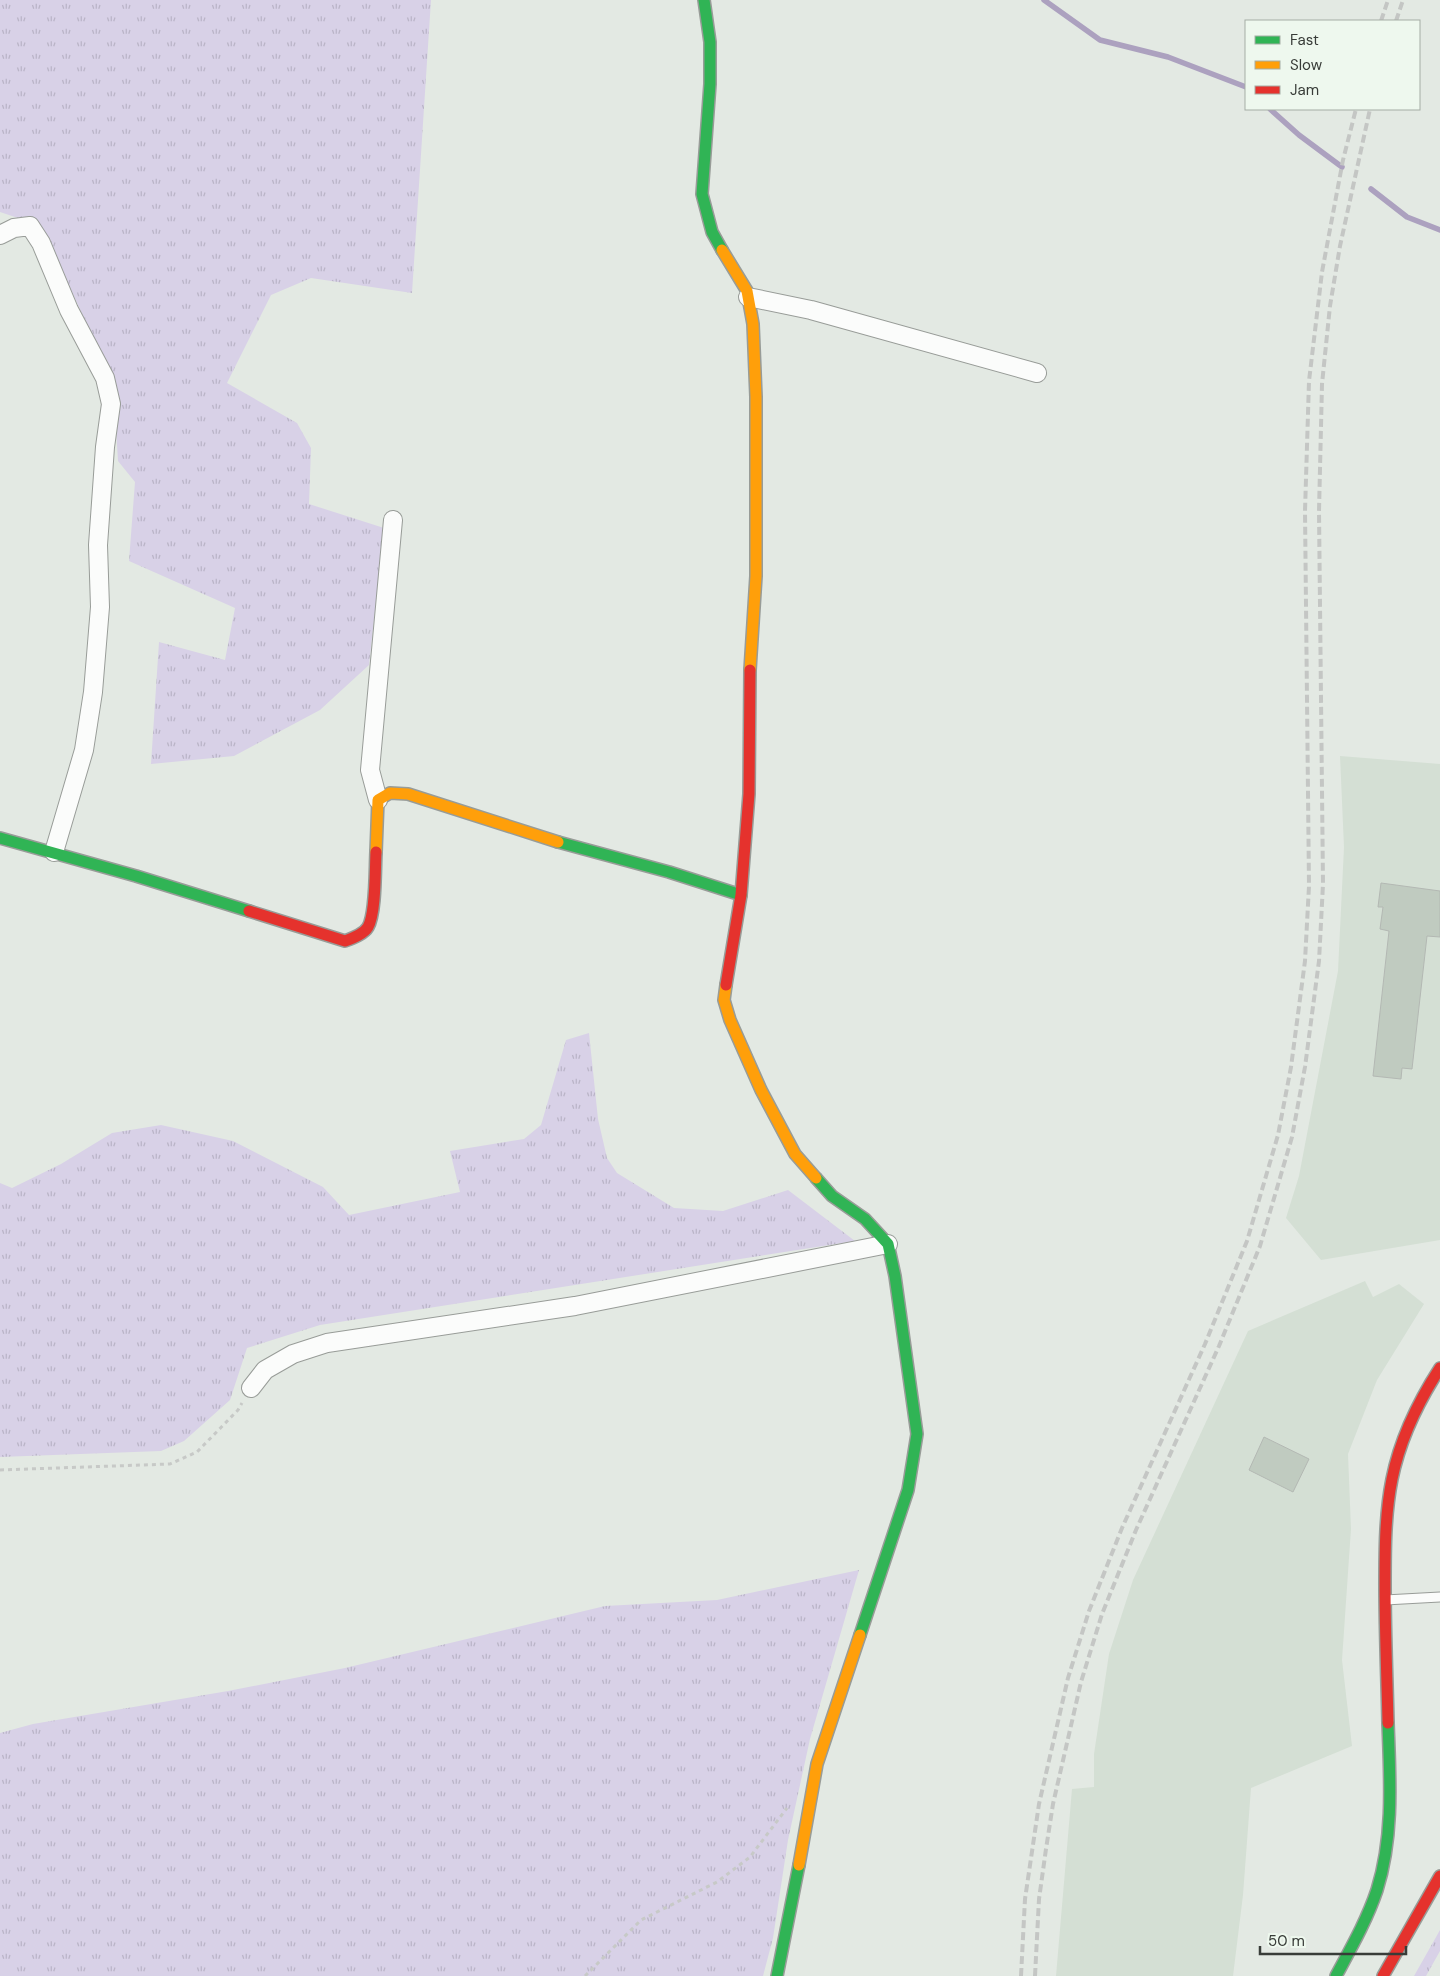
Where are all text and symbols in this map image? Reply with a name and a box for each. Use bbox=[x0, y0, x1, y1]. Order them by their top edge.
legend bbox=[1245, 20, 1420, 110]
text: Fast bbox=[1290, 30, 1319, 50]
text: Slow bbox=[1290, 55, 1323, 75]
text: Jam bbox=[1290, 80, 1319, 100]
scale bar bbox=[1260, 1924, 1406, 1956]
text: 50 m bbox=[1268, 1931, 1305, 1951]

